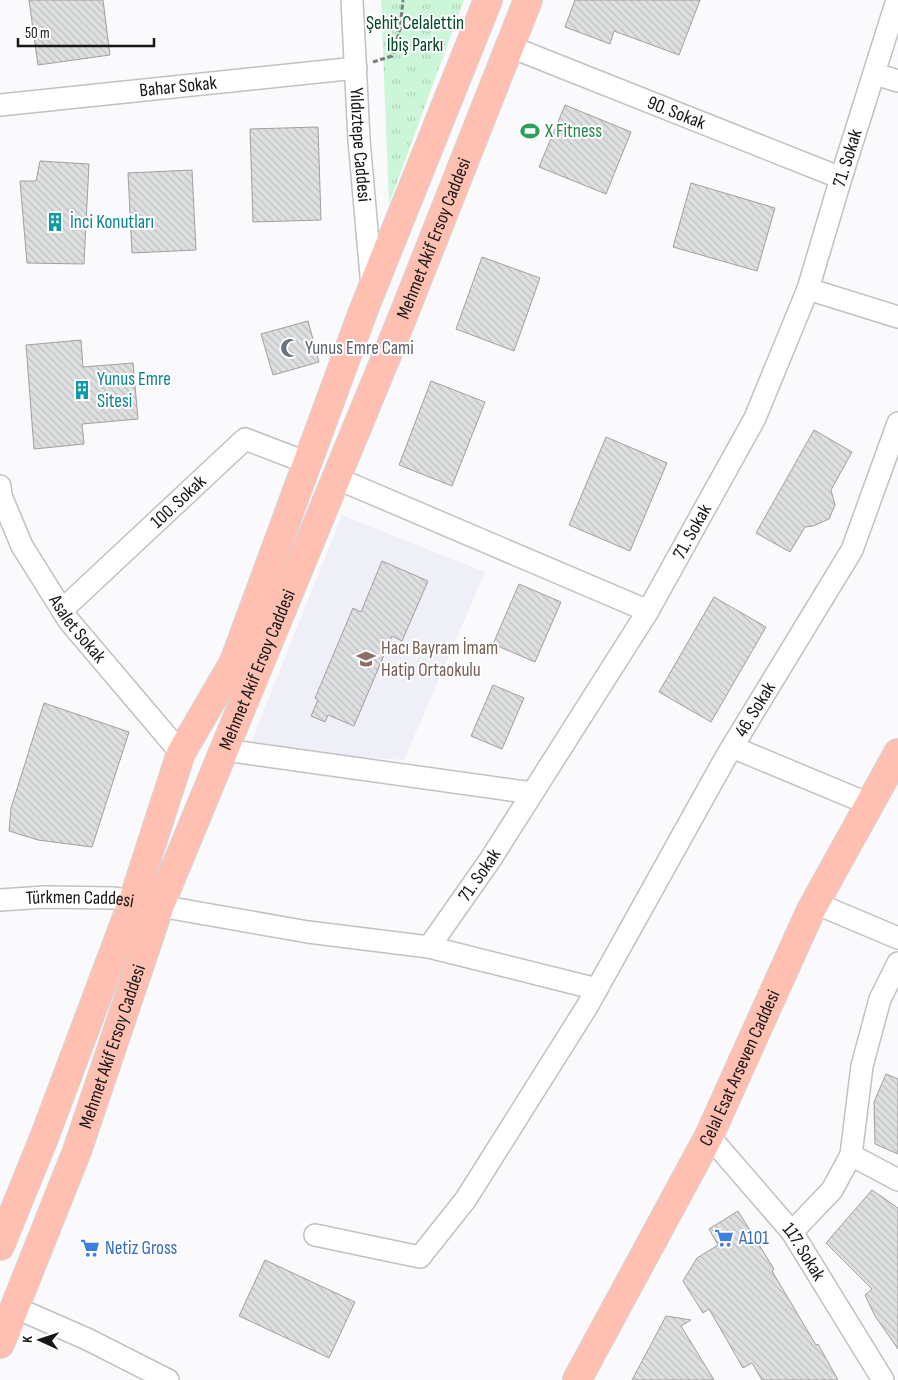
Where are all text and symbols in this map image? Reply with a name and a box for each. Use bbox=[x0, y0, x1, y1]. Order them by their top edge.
park label: Şehit Celalettin İbiş Parkı bbox=[366, 12, 464, 57]
scale bar bbox=[18, 15, 154, 47]
text: 50 m bbox=[25, 24, 50, 43]
street label: Bahar Sokak bbox=[138, 71, 219, 102]
street label: Yıldıztepe Caddesi bbox=[345, 87, 376, 203]
street label: 90. Sokak bbox=[644, 91, 710, 135]
sports icon: X Fitness bbox=[519, 120, 541, 142]
place label: X Fitness bbox=[544, 120, 602, 143]
street label: 71. Sokak bbox=[827, 126, 867, 190]
street label: Mehmet Akif Ersoy Caddesi bbox=[391, 154, 476, 322]
building icon: İnci Konutları bbox=[44, 211, 66, 233]
place label: İnci Konutları bbox=[70, 211, 154, 234]
mosque icon: Yunus Emre Cami bbox=[279, 337, 301, 359]
place label: Yunus Emre Cami bbox=[305, 337, 414, 360]
place label: Yunus Emre Sitesi bbox=[97, 368, 171, 413]
building icon: Yunus Emre Sitesi bbox=[71, 379, 93, 401]
street label: 100. Sokak bbox=[146, 469, 211, 533]
street label: 71. Sokak bbox=[668, 499, 717, 563]
street label: Mehmet Akif Ersoy Caddesi bbox=[214, 586, 300, 753]
street label: Asalet Sokak bbox=[43, 590, 111, 668]
place label: Hacı Bayram İmam Hatip Ortaokulu bbox=[381, 637, 498, 682]
school or university icon: Hacı Bayram İmam Hatip Ortaokulu bbox=[355, 648, 377, 670]
street label: 46. Sokak bbox=[729, 677, 781, 741]
street label: 71. Sokak bbox=[453, 844, 506, 906]
street label: Türkmen Caddesi bbox=[25, 885, 136, 913]
street label: Mehmet Akif Ersoy Caddesi bbox=[74, 962, 151, 1132]
street label: Celal Esat Arseven Caddesi bbox=[694, 986, 785, 1150]
street label: 117. Sokak bbox=[778, 1218, 831, 1285]
supermarket icon: A101 bbox=[713, 1227, 735, 1249]
place label: A101 bbox=[738, 1227, 769, 1250]
supermarket icon: Netiz Gross bbox=[79, 1237, 101, 1259]
place label: Netiz Gross bbox=[105, 1237, 178, 1260]
north arrow bbox=[15, 1315, 65, 1365]
text: K bbox=[19, 1335, 36, 1343]

